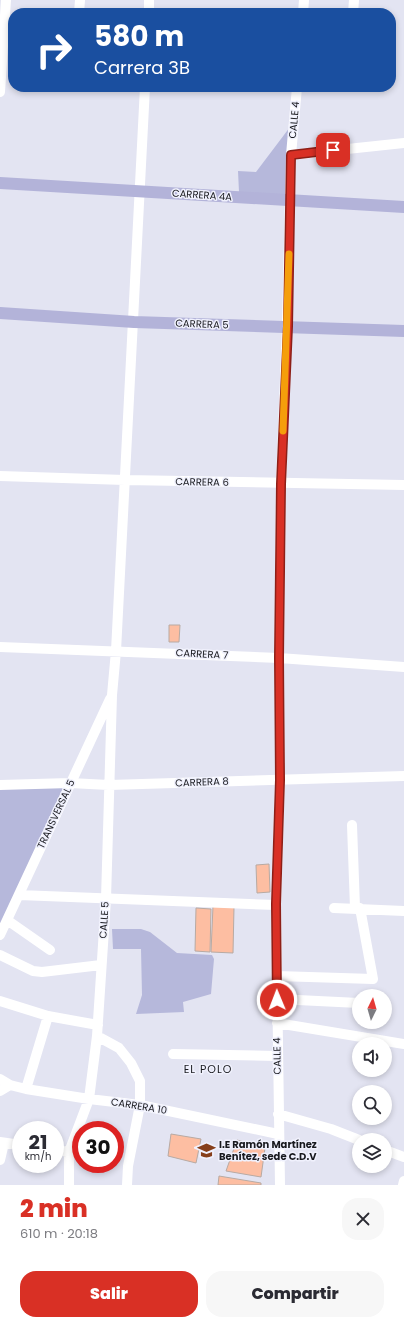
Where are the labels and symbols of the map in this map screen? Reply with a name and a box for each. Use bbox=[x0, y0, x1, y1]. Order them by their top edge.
street label: CALLE 4 bbox=[285, 101, 303, 139]
pin bbox=[316, 133, 350, 167]
street label: CARRERA 4A bbox=[171, 185, 233, 205]
street label: CARRERA 5 bbox=[175, 316, 229, 332]
street label: CARRERA 6 bbox=[175, 474, 229, 490]
street label: CARRERA 7 bbox=[175, 645, 229, 663]
street label: CARRERA 8 bbox=[175, 774, 229, 790]
street label: TRANSVERSAL 5 bbox=[33, 777, 79, 851]
street label: CALLE 5 bbox=[95, 901, 113, 939]
position arrow bbox=[256, 979, 298, 1021]
north arrow bbox=[352, 989, 392, 1029]
street label: CALLE 4 bbox=[269, 1037, 285, 1075]
district label: EL POLO bbox=[184, 1061, 232, 1077]
street label: CARRERA 10 bbox=[110, 1094, 168, 1118]
speed limit sign: 30 bbox=[72, 1121, 124, 1173]
place label: I.E Ramón Martínez Benítez, sede C.D.V bbox=[219, 1137, 317, 1164]
school or university icon: I.E Ramón Martínez Benítez, sede C.D.V bbox=[196, 1140, 216, 1160]

